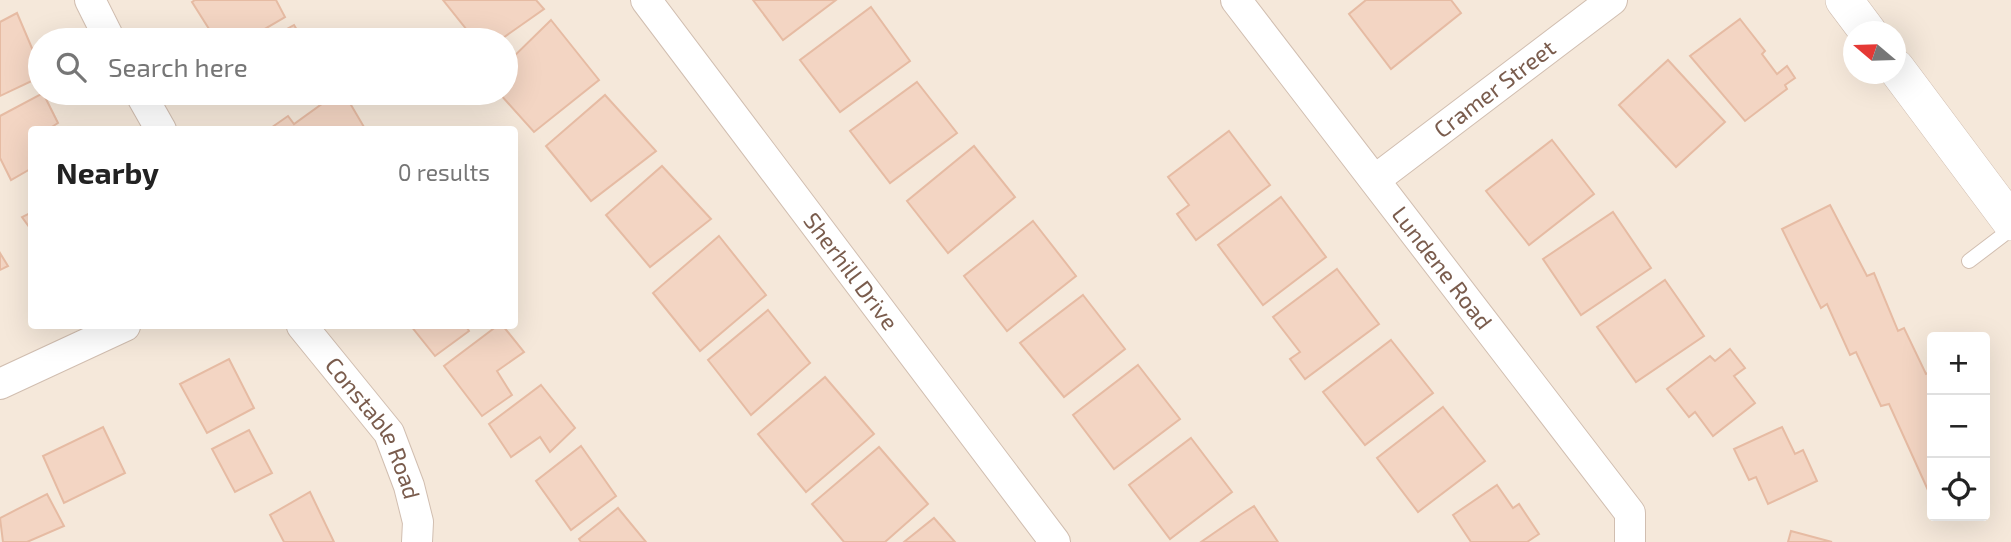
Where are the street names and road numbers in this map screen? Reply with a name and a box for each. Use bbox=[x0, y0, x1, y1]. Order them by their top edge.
street label: Cramer Street bbox=[1428, 33, 1561, 143]
street label: Lundene Road bbox=[1387, 200, 1499, 335]
street label: Sherhill Drive bbox=[798, 207, 905, 335]
street label: Constable Road bbox=[320, 351, 427, 502]

